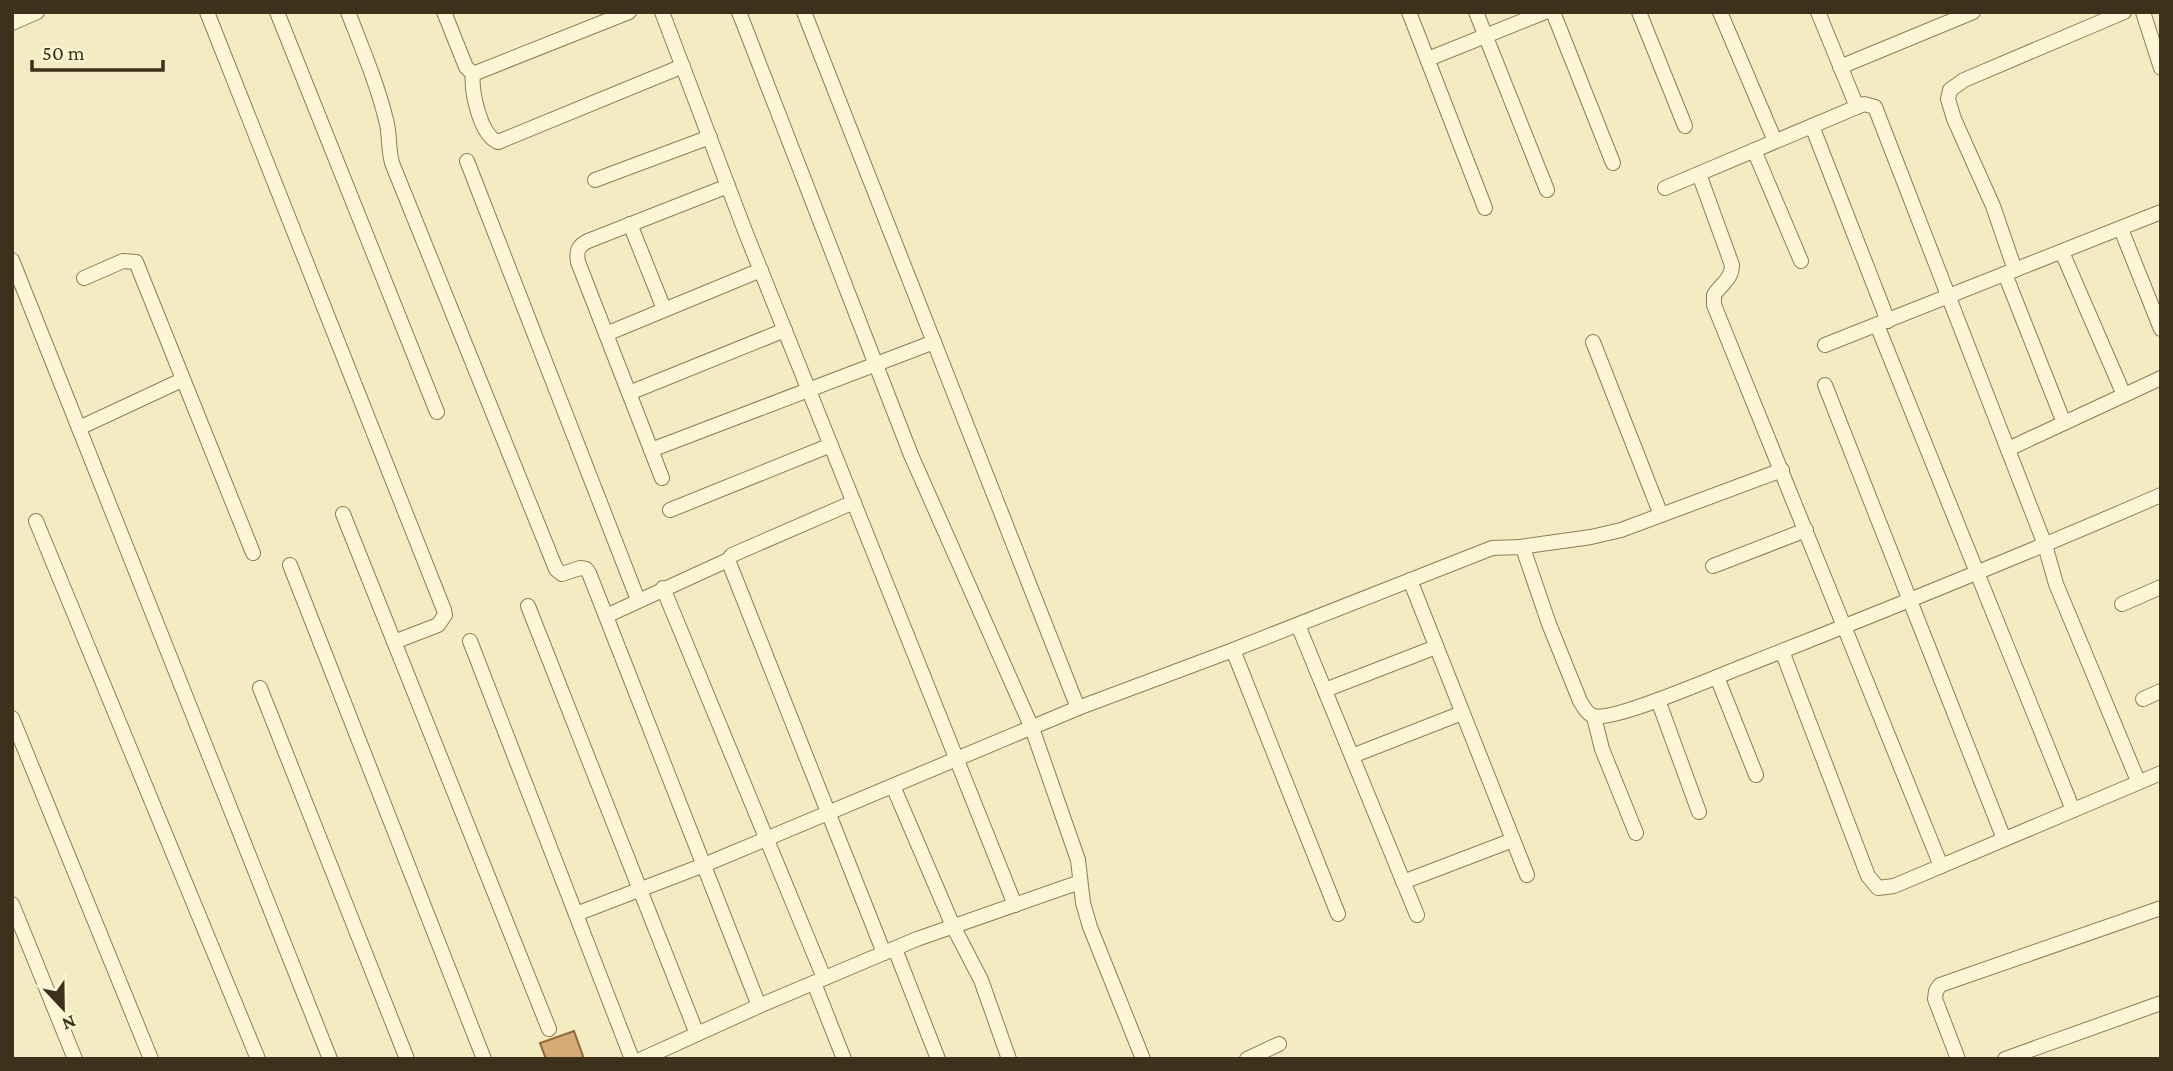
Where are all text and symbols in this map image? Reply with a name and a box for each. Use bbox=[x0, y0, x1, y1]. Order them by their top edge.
scale bar bbox=[32, 28, 163, 72]
text: 50 m bbox=[42, 41, 85, 65]
north arrow bbox=[28, 973, 98, 1043]
text: N bbox=[59, 1011, 79, 1035]

